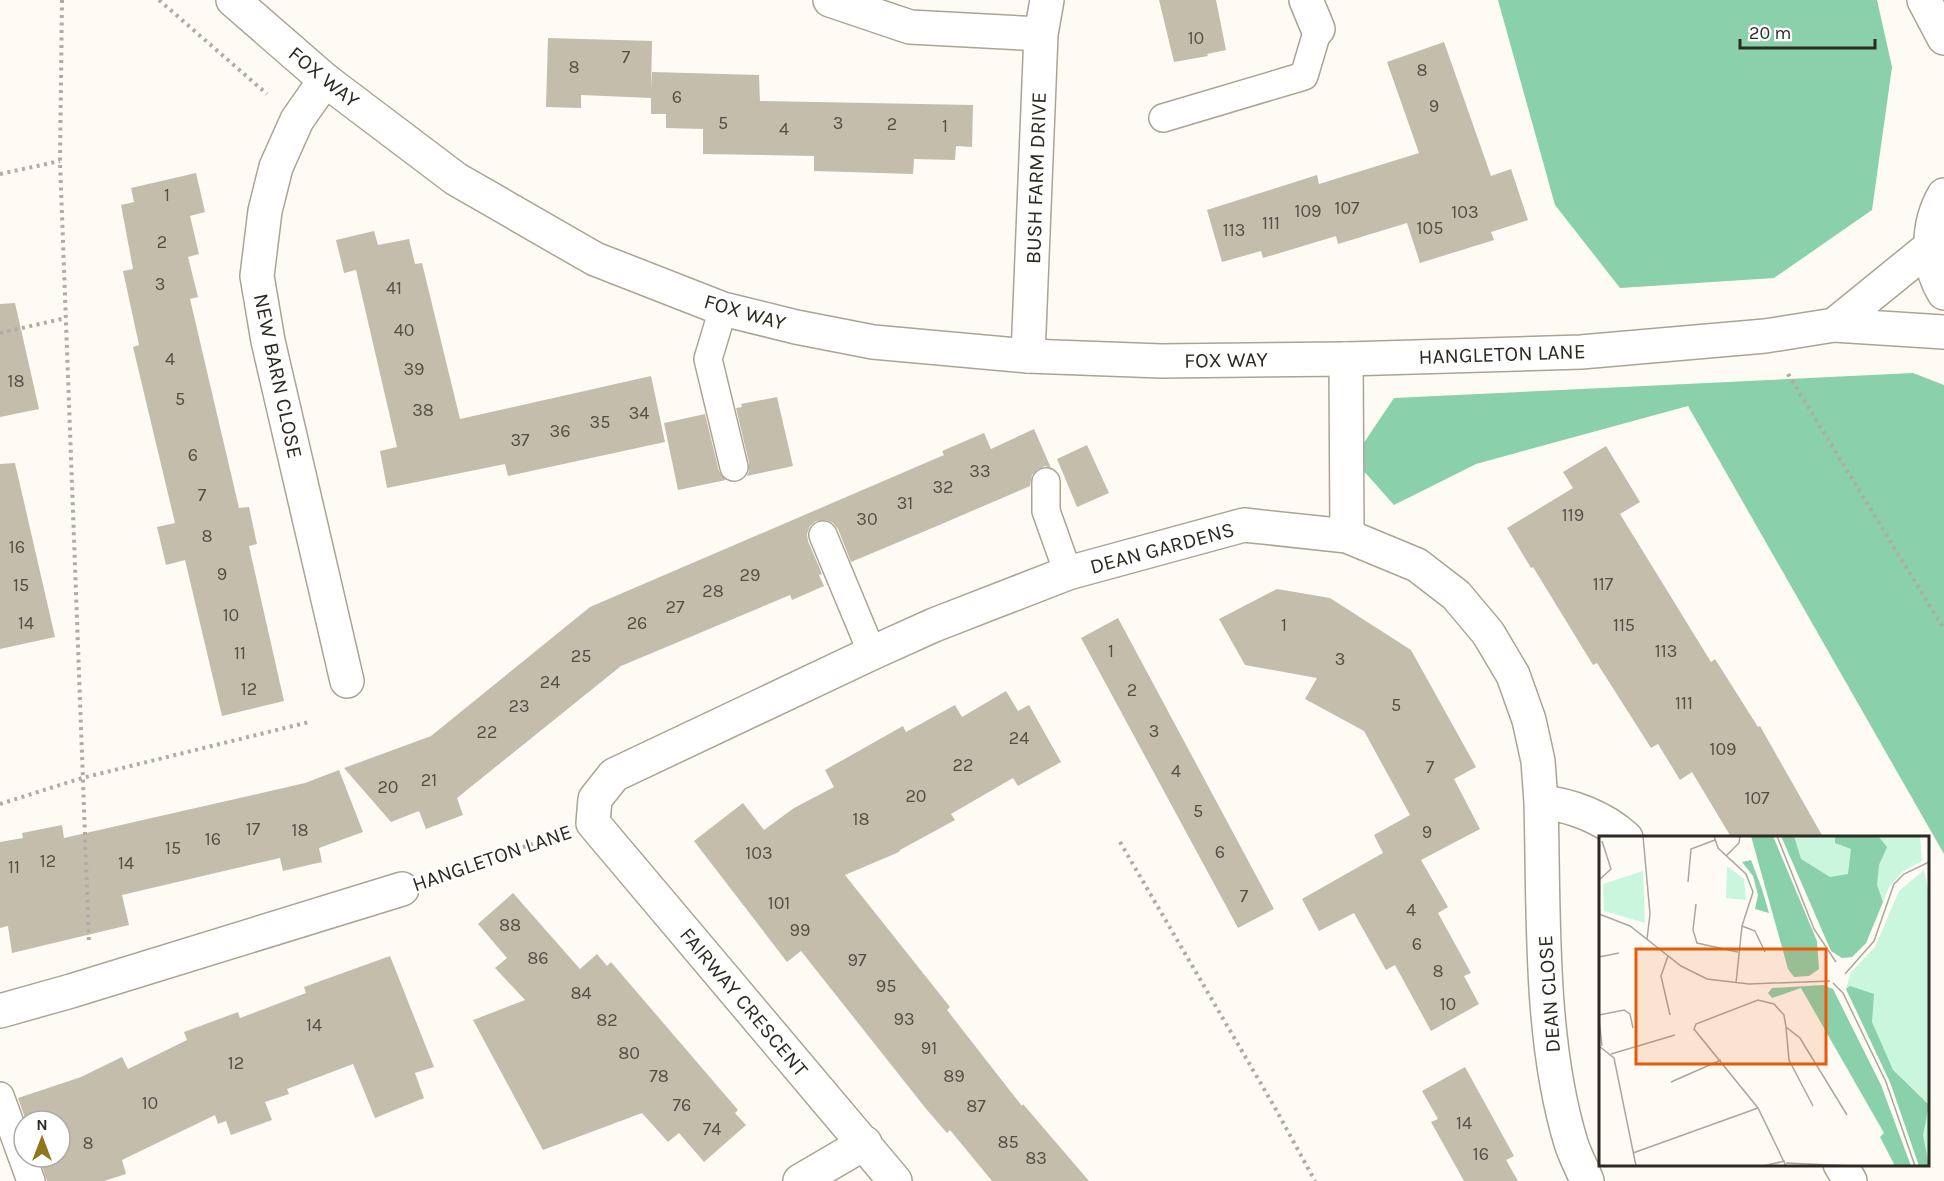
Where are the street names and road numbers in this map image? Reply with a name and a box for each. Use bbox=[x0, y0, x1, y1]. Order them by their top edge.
street label: FOX WAY bbox=[284, 41, 365, 113]
street label: BUSH FARM DRIVE bbox=[1021, 92, 1051, 264]
street label: FOX WAY bbox=[701, 289, 789, 335]
street label: NEW BARN CLOSE bbox=[249, 291, 307, 461]
street label: HANGLETON LANE bbox=[1418, 339, 1586, 369]
street label: FOX WAY bbox=[1184, 347, 1269, 373]
street label: DEAN GARDENS bbox=[1087, 517, 1237, 579]
street label: HANGLETON LANE bbox=[409, 819, 575, 897]
street label: FAIRWAY CRESCENT bbox=[675, 923, 813, 1082]
street label: DEAN CLOSE bbox=[1533, 934, 1565, 1054]

